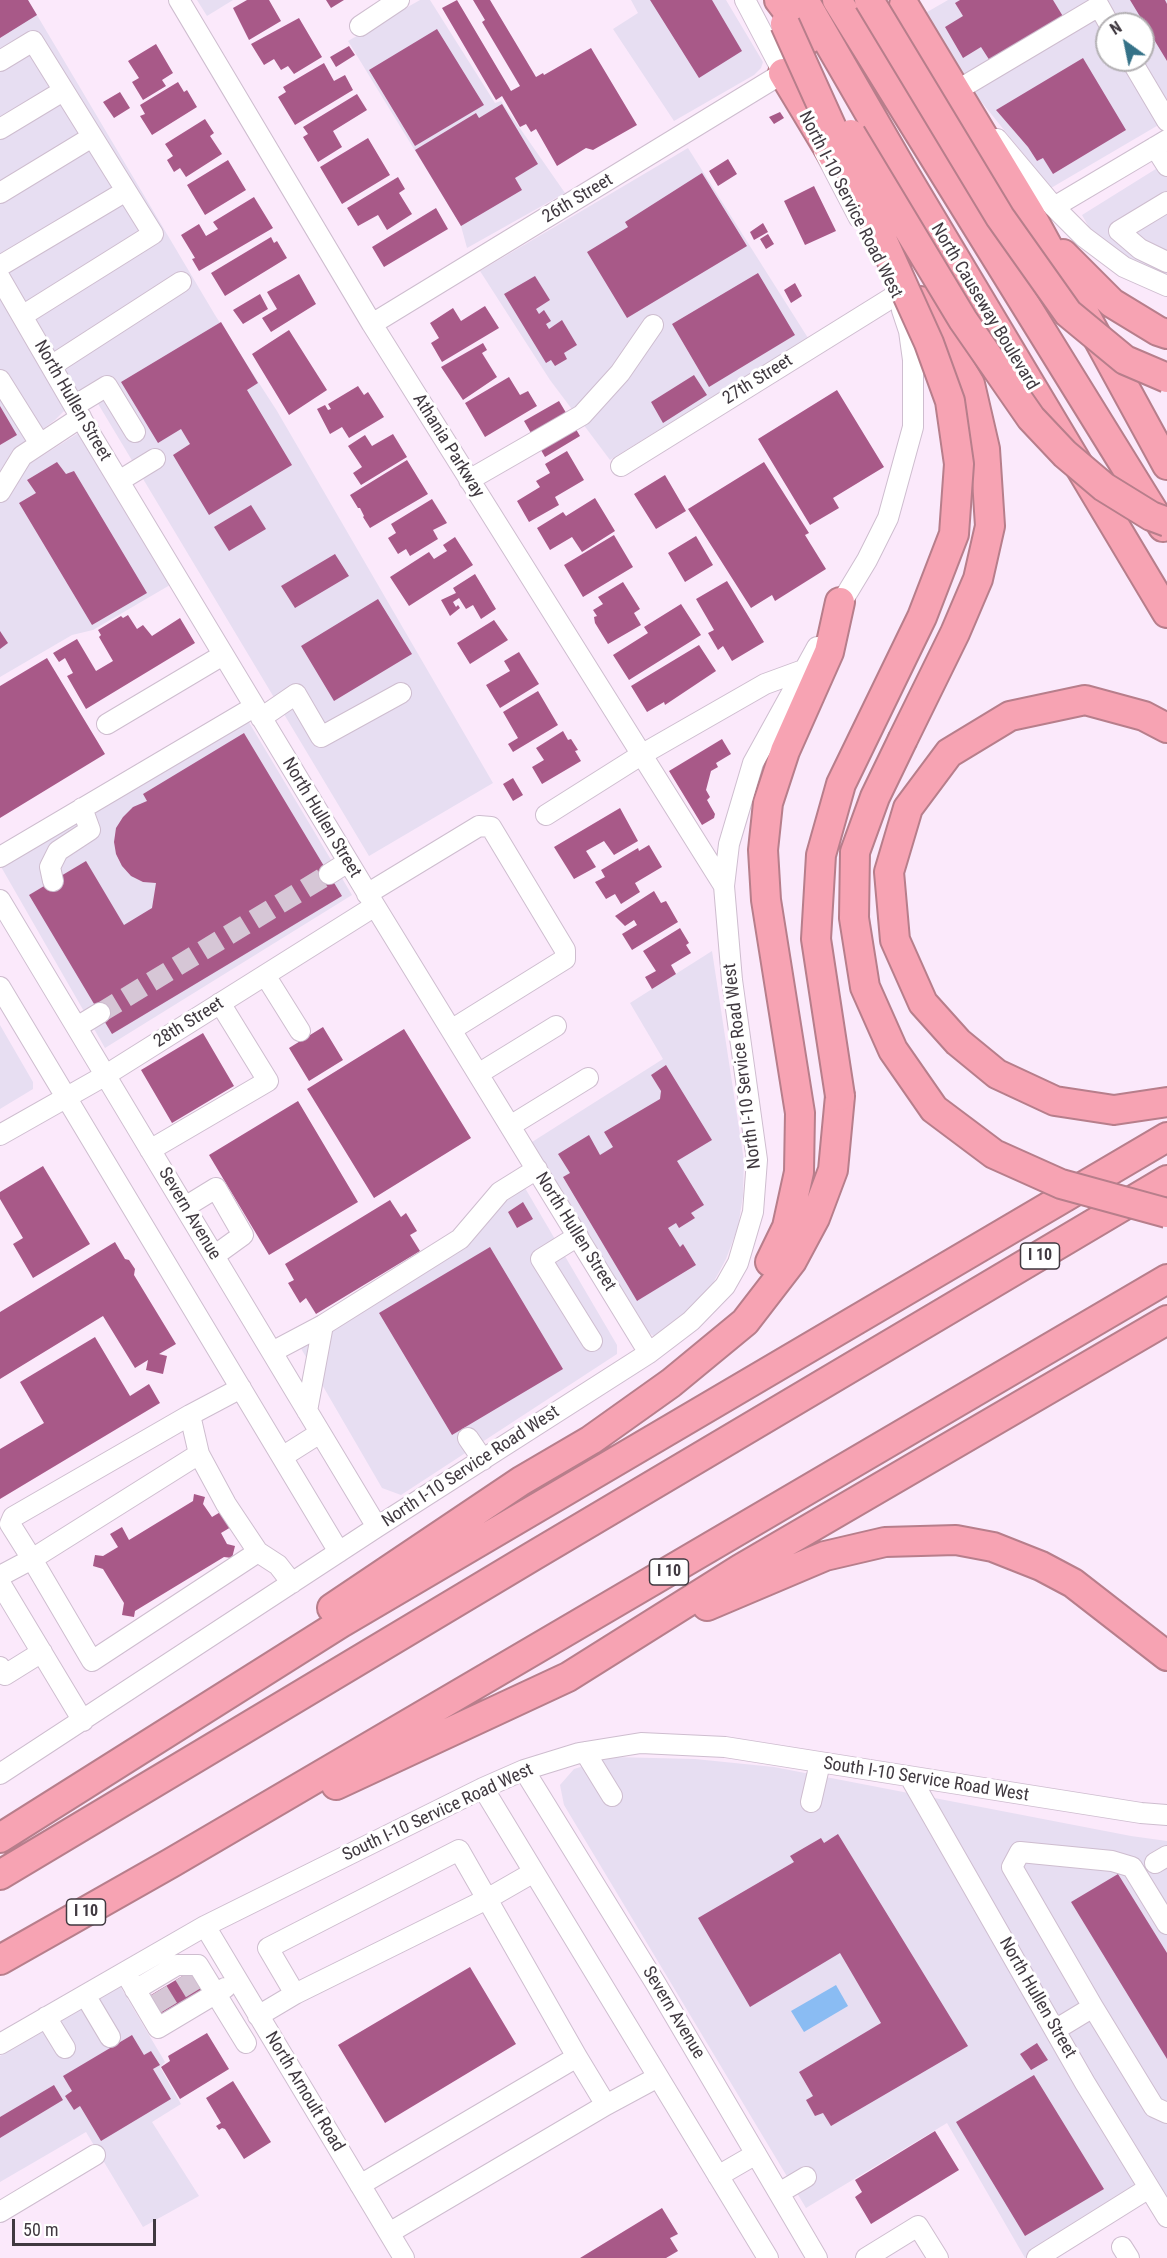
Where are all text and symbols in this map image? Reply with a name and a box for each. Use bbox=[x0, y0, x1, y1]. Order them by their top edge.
north arrow bbox=[1095, 12, 1155, 72]
text: N bbox=[1107, 18, 1125, 39]
street label: North I-10 Service Road West bbox=[793, 108, 907, 302]
street label: 26th Street bbox=[539, 170, 617, 228]
street label: North Causeway Boulevard bbox=[926, 220, 1042, 394]
street label: North Hullen Street bbox=[29, 337, 115, 465]
street label: 27th Street bbox=[719, 350, 797, 410]
street label: Athania Parkway bbox=[408, 390, 488, 502]
street label: North Hullen Street bbox=[277, 754, 365, 882]
street label: North I-10 Service Road West bbox=[720, 962, 766, 1170]
street label: 28th Street bbox=[150, 993, 228, 1053]
street label: Severn Avenue bbox=[153, 1164, 225, 1264]
street label: North Hullen Street bbox=[530, 1169, 620, 1295]
road number: I 10 bbox=[1020, 1243, 1060, 1269]
street label: North I-10 Service Road West bbox=[378, 1402, 564, 1532]
road number: I 10 bbox=[650, 1559, 688, 1585]
street label: South I-10 Service Road West bbox=[822, 1753, 1030, 1807]
street label: South I-10 Service Road West bbox=[339, 1759, 537, 1867]
road number: I 10 bbox=[66, 1899, 106, 1925]
street label: North Hullen Street bbox=[994, 1934, 1080, 2062]
street label: Severn Avenue bbox=[637, 1963, 709, 2063]
street label: North Arnoult Road bbox=[260, 2028, 348, 2156]
scale bar bbox=[15, 2207, 159, 2245]
text: 50 m bbox=[23, 2219, 58, 2240]

